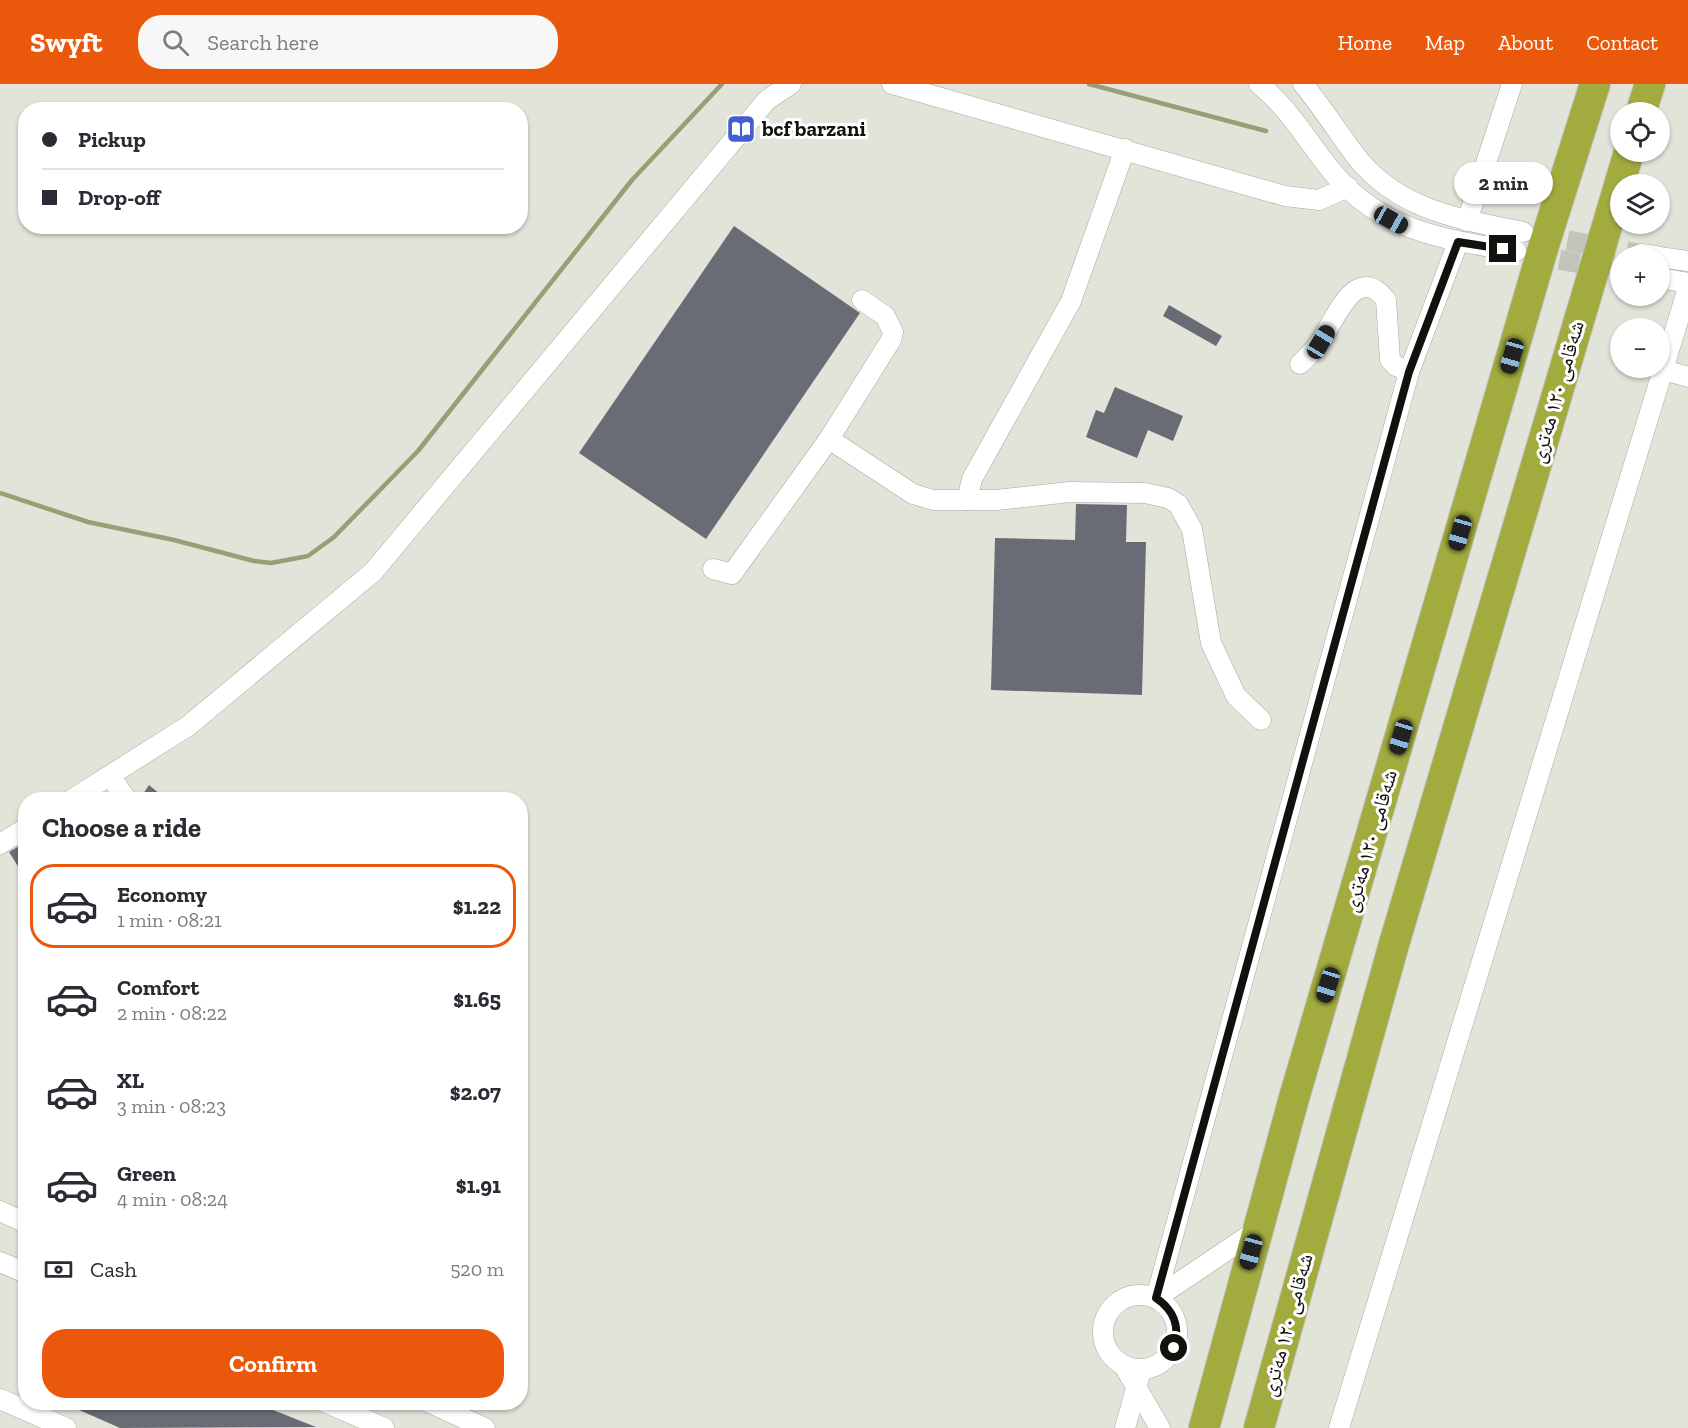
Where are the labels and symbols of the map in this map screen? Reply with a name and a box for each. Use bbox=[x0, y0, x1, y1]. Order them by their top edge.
library icon: bcf barzani bbox=[725, 113, 757, 145]
place label: bcf barzani bbox=[761, 116, 866, 141]
callout: 2 min bbox=[1454, 162, 1552, 204]
car bbox=[1371, 203, 1411, 237]
route end bbox=[1489, 235, 1516, 262]
street label: شەقامی ١٢٠ مەتری bbox=[1524, 318, 1590, 466]
car bbox=[1304, 322, 1338, 362]
car bbox=[1498, 336, 1526, 376]
car bbox=[1446, 513, 1474, 553]
car bbox=[1387, 717, 1415, 757]
street label: شەقامی ١٢٠ مەتری bbox=[1337, 767, 1403, 915]
car bbox=[1314, 965, 1342, 1005]
car bbox=[1238, 1232, 1264, 1272]
street label: شەقامی ١٢٠ مەتری bbox=[1255, 1251, 1319, 1399]
route start bbox=[1160, 1334, 1187, 1361]

